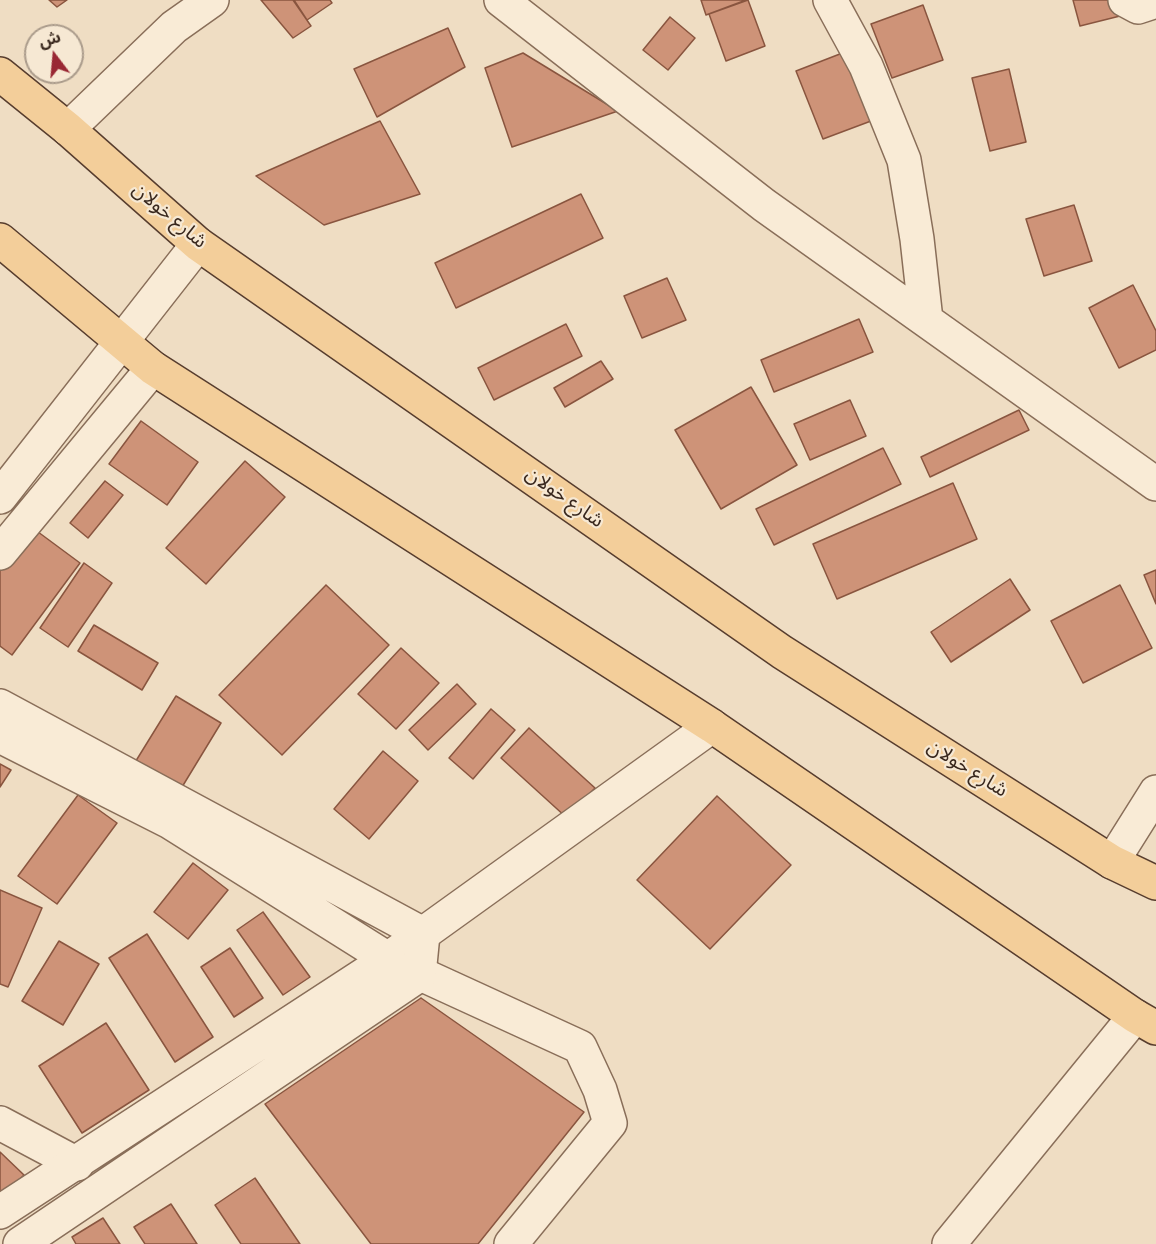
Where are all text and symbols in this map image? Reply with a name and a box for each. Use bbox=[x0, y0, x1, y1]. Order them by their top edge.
north arrow bbox=[24, 24, 84, 84]
text: ش bbox=[36, 25, 63, 52]
street label: شارع خولان bbox=[127, 178, 211, 254]
street label: شارع خولان bbox=[520, 462, 608, 534]
street label: شارع خولان bbox=[922, 735, 1012, 803]

